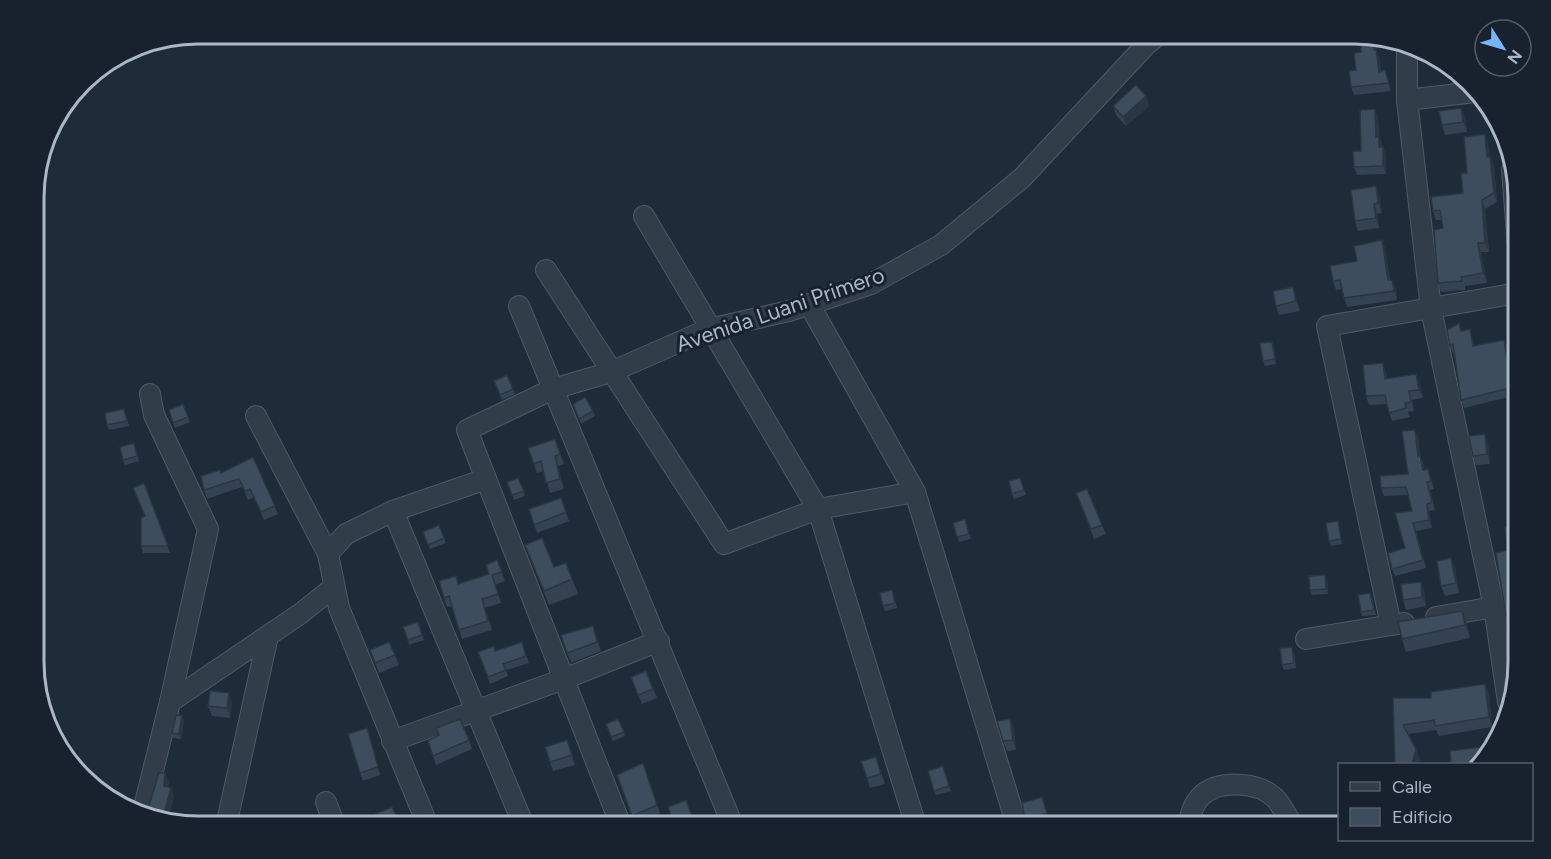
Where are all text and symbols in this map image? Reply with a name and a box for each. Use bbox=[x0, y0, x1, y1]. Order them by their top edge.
north arrow bbox=[1473, 18, 1533, 78]
text: N bbox=[1503, 46, 1526, 67]
street label: Avenida Luani Primero bbox=[672, 261, 888, 358]
legend bbox=[1338, 763, 1533, 841]
text: Calle bbox=[1392, 776, 1432, 798]
text: Edificio bbox=[1392, 806, 1453, 828]

